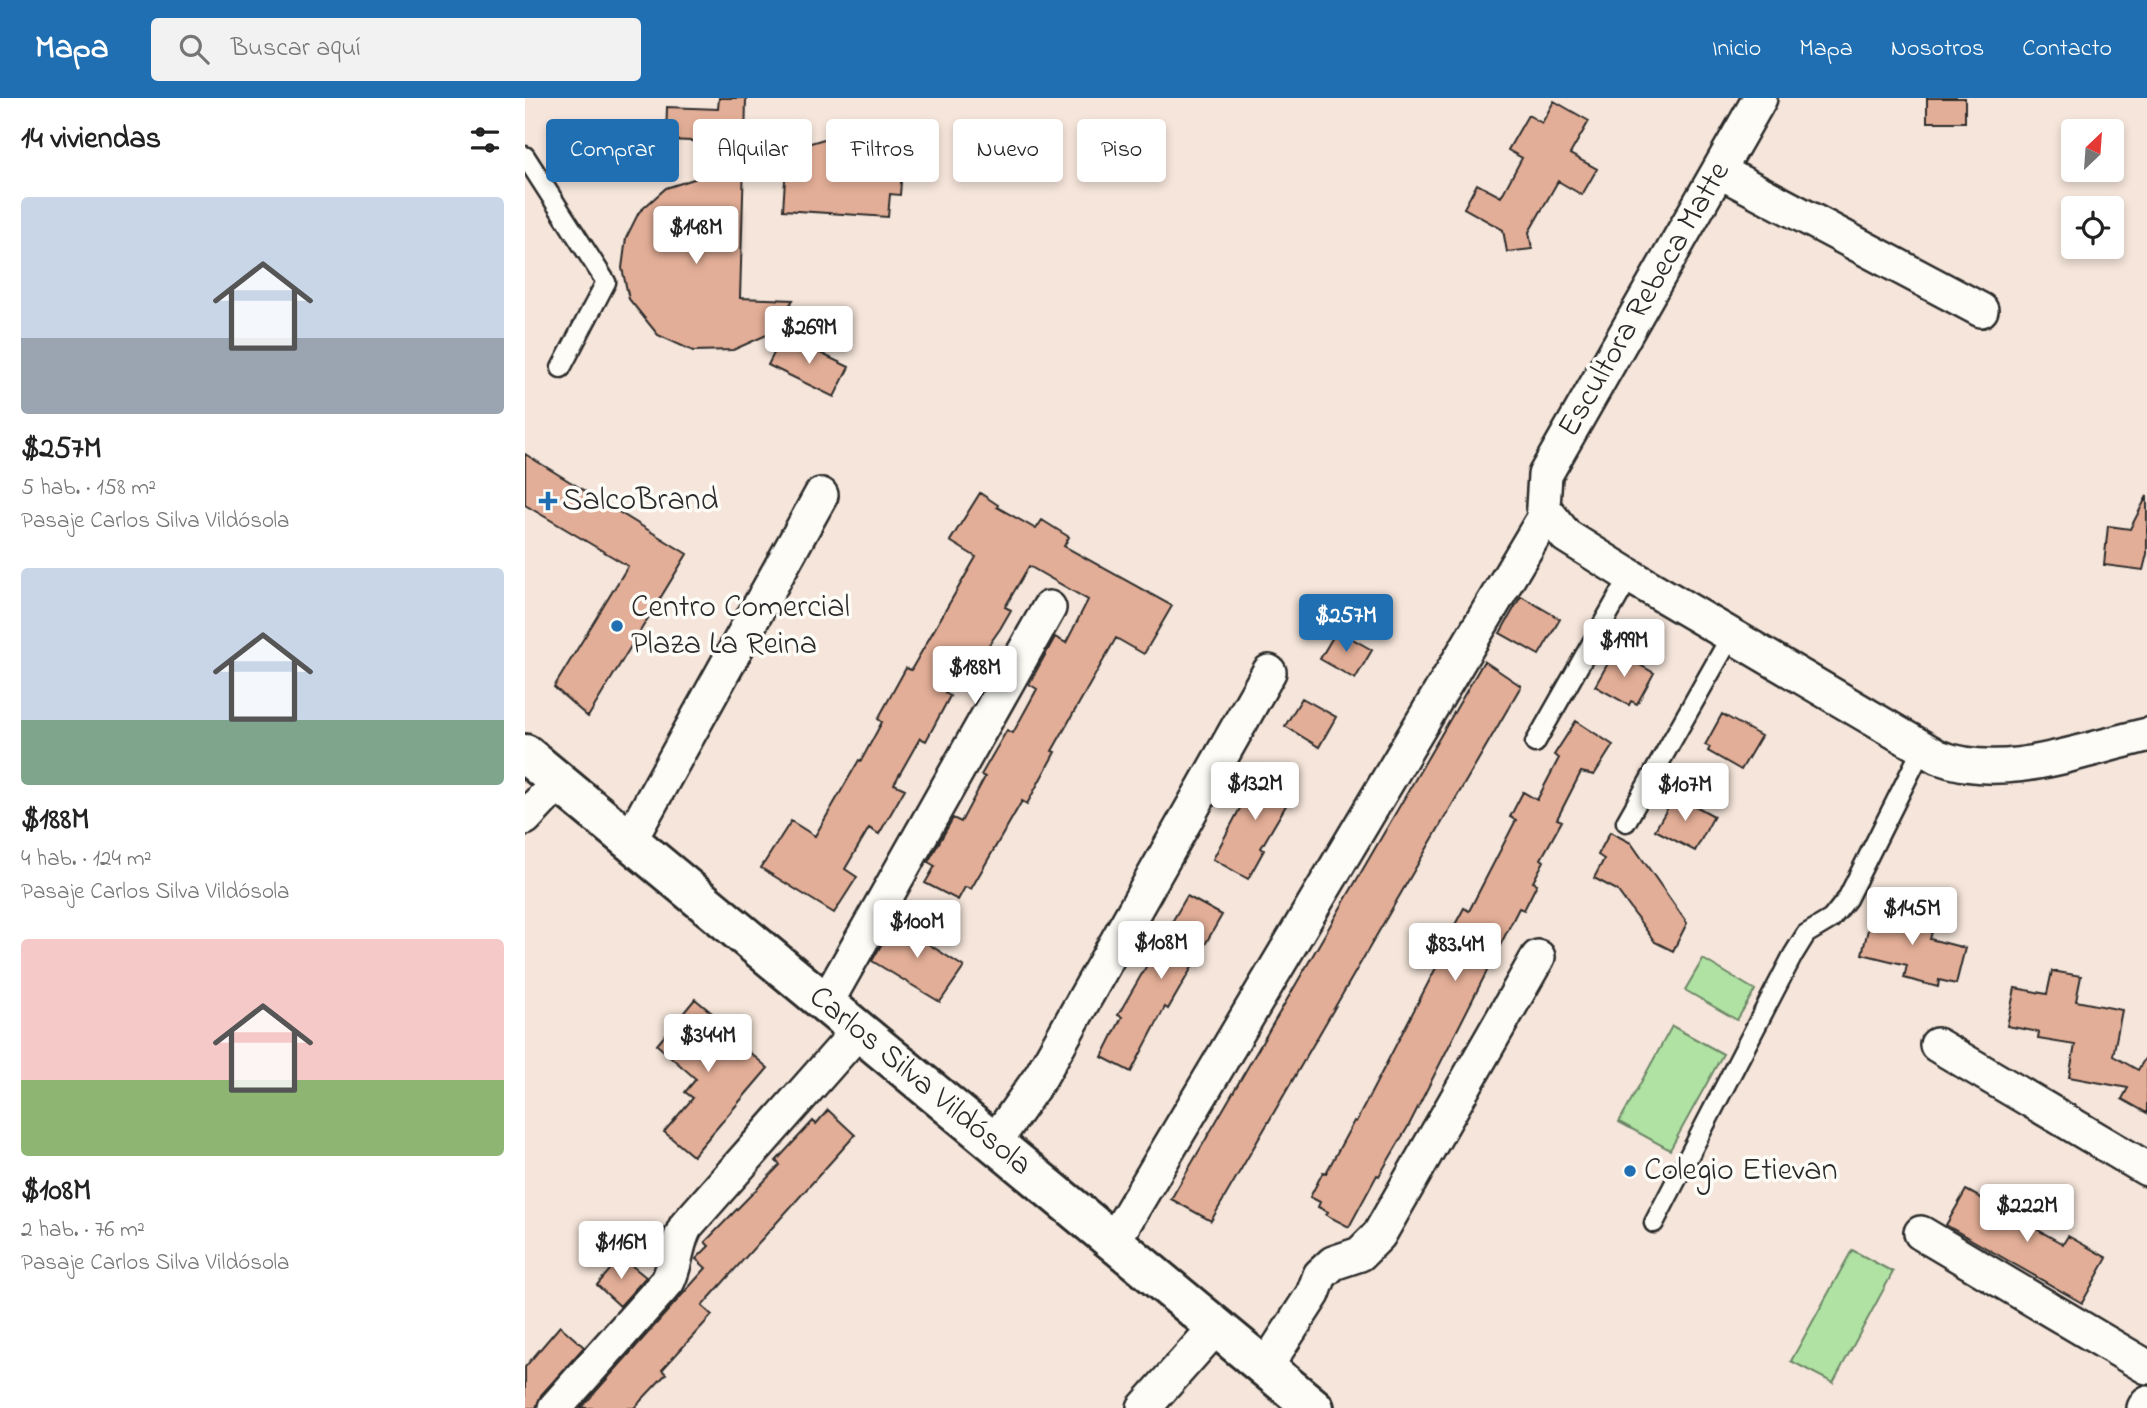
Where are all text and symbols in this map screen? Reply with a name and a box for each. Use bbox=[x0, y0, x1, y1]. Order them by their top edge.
search box bbox=[151, 18, 641, 81]
text: Mapa bbox=[35, 25, 109, 73]
icon: search bbox=[175, 30, 213, 68]
text: Buscar aquí bbox=[231, 30, 361, 68]
text: Inicio bbox=[1712, 32, 1761, 67]
text: Mapa bbox=[1799, 32, 1853, 67]
text: Nosotros bbox=[1891, 32, 1984, 67]
text: Contacto bbox=[2022, 32, 2112, 67]
text: 14 viviendas bbox=[21, 118, 161, 162]
chip: Comprar bbox=[546, 119, 679, 182]
chip: Alquilar bbox=[693, 119, 812, 182]
chip: Filtros bbox=[826, 119, 939, 182]
chip: Nuevo bbox=[953, 119, 1063, 182]
chip: Piso bbox=[1077, 119, 1166, 182]
north arrow bbox=[2061, 119, 2125, 182]
map controls bbox=[2061, 119, 2124, 259]
icon: filters bbox=[466, 121, 504, 159]
street label: Escultora Rebeca Matte bbox=[1547, 153, 1744, 447]
button: locate bbox=[2061, 196, 2124, 259]
pin: $148M bbox=[647, 206, 745, 266]
text: $148M bbox=[669, 212, 723, 245]
icon: home bbox=[200, 243, 326, 369]
pin: $269M bbox=[760, 306, 858, 366]
text: $269M bbox=[781, 312, 837, 345]
text: $257M bbox=[21, 428, 102, 472]
text: 5 hab. · 158 m² bbox=[21, 472, 156, 505]
place label: SalcoBrand bbox=[562, 478, 719, 525]
marker: SalcoBrand bbox=[540, 493, 556, 509]
text: Pasaje Carlos Silva Vildósola bbox=[21, 505, 290, 538]
place label: Centro Comercial Plaza La Reina bbox=[631, 585, 850, 669]
pin: $257M bbox=[1297, 594, 1395, 654]
text: $257M bbox=[1315, 600, 1377, 633]
icon: home bbox=[200, 614, 326, 740]
marker: Centro Comercial Plaza La Reina bbox=[609, 618, 625, 634]
pin: $199M bbox=[1575, 620, 1673, 679]
text: $199M bbox=[1599, 625, 1649, 658]
pin: $188M bbox=[926, 646, 1024, 706]
text: $188M bbox=[949, 652, 1001, 685]
pin: $132M bbox=[1206, 762, 1304, 822]
pin: $107M bbox=[1636, 764, 1734, 823]
text: $132M bbox=[1227, 768, 1283, 801]
text: $107M bbox=[1658, 769, 1712, 802]
text: $188M bbox=[21, 799, 89, 843]
text: 4 hab. · 124 m² bbox=[21, 843, 151, 876]
text: Pasaje Carlos Silva Vildósola bbox=[21, 876, 290, 909]
pin: $145M bbox=[1863, 888, 1961, 947]
text: $145M bbox=[1883, 893, 1941, 926]
pin: $100M bbox=[868, 900, 966, 960]
text: $100M bbox=[889, 906, 945, 939]
pin: $108M bbox=[1112, 922, 1210, 981]
pin: $83.4M bbox=[1398, 924, 1512, 983]
text: $108M bbox=[1134, 927, 1188, 960]
text: $83.4M bbox=[1425, 929, 1485, 962]
street label: Carlos Silva Vildósola bbox=[798, 975, 1042, 1188]
icon: home bbox=[200, 985, 326, 1111]
pin: $344M bbox=[659, 1014, 757, 1074]
text: $344M bbox=[680, 1020, 736, 1053]
place label: Colegio Etievan bbox=[1644, 1148, 1837, 1195]
marker: Colegio Etievan bbox=[1622, 1163, 1638, 1179]
text: $108M bbox=[21, 1170, 91, 1214]
pin: $222M bbox=[1978, 1184, 2076, 1244]
text: $222M bbox=[1996, 1190, 2058, 1223]
text: 2 hab. · 76 m² bbox=[21, 1214, 145, 1247]
pin: $116M bbox=[572, 1222, 670, 1281]
text: $116M bbox=[595, 1227, 647, 1260]
text: Pasaje Carlos Silva Vildósola bbox=[21, 1247, 290, 1280]

